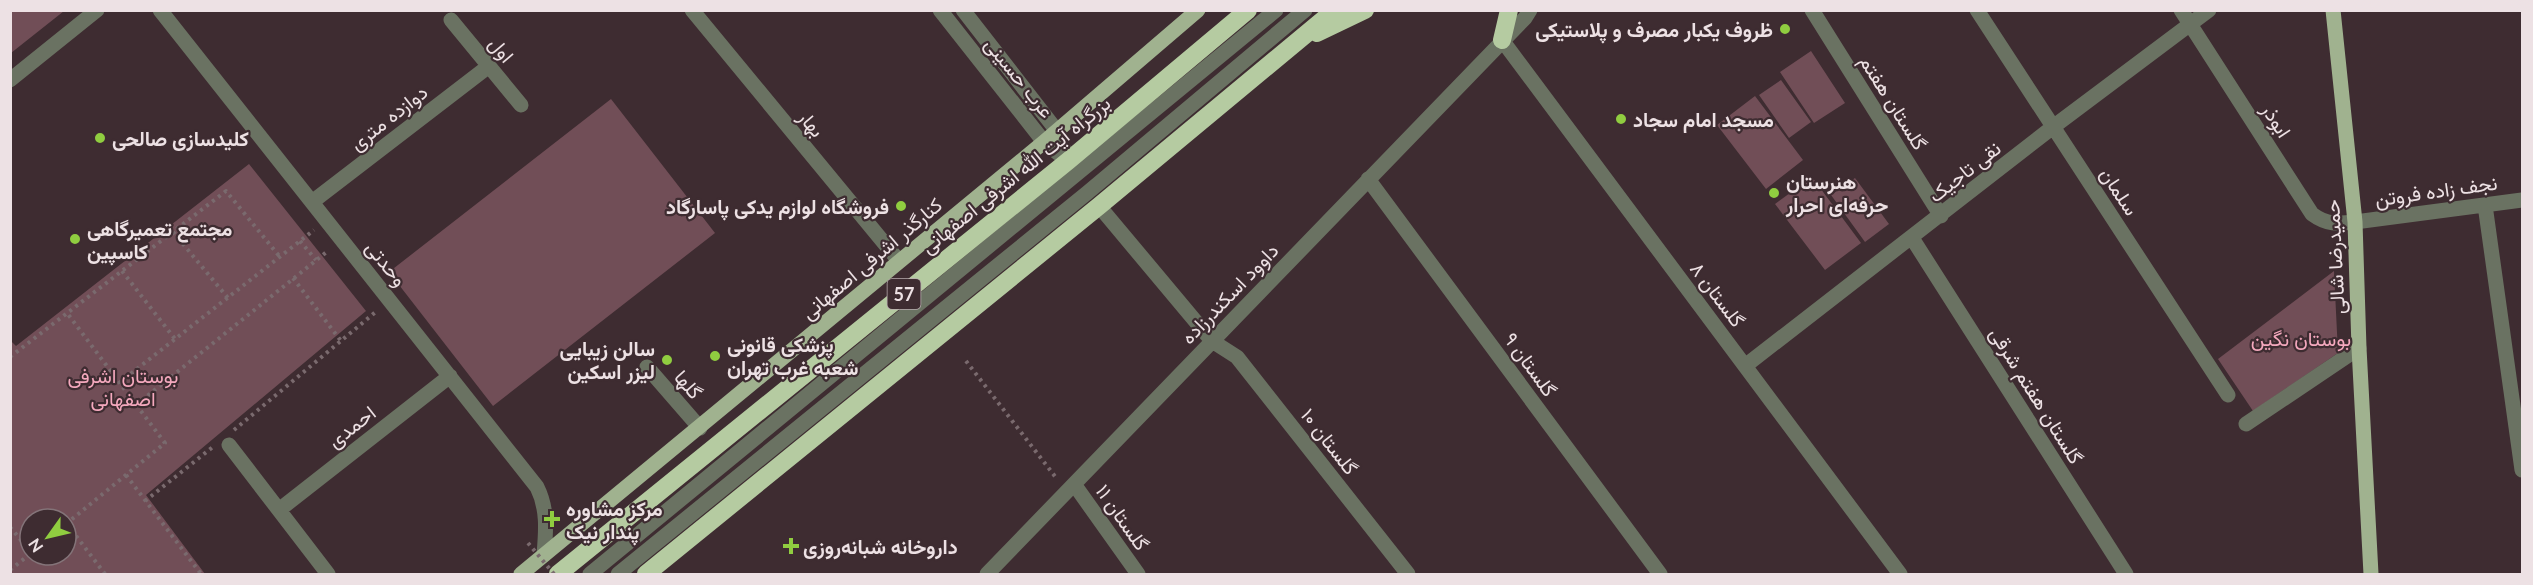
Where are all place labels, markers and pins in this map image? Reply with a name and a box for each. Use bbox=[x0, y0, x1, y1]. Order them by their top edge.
place label: ظروف یکبار مصرف و پلاستیکی bbox=[1535, 17, 1773, 44]
marker: ظروف یکبار مصرف و پلاستیکی bbox=[1778, 22, 1792, 36]
place label: مسجد امام سجاد bbox=[1633, 107, 1774, 133]
marker: مسجد امام سجاد bbox=[1614, 112, 1628, 126]
place label: کلیدسازى صالحى bbox=[112, 126, 249, 152]
marker: کلیدسازى صالحى bbox=[93, 131, 107, 145]
place label: هنرستان حرفه‌ای احرار bbox=[1785, 169, 1888, 218]
marker: هنرستان حرفه‌ای احرار bbox=[1767, 186, 1781, 200]
place label: فروشگاه لوازم یدکی پاسارگاد bbox=[666, 194, 889, 221]
marker: فروشگاه لوازم یدکی پاسارگاد bbox=[894, 199, 908, 213]
place label: مجتمع تعمیرگاهی کاسپین bbox=[87, 216, 232, 266]
marker: مجتمع تعمیرگاهی کاسپین bbox=[68, 232, 82, 246]
place label: پزشکی قانونی شعبه غرب تهران bbox=[727, 332, 859, 381]
place label: سالن زیبایی لیزر اسکین bbox=[560, 336, 655, 385]
marker: پزشکی قانونی شعبه غرب تهران bbox=[708, 349, 722, 363]
marker: سالن زیبایی لیزر اسکین bbox=[660, 353, 674, 367]
place label: مرکز مشاوره پندار نیک bbox=[566, 496, 663, 546]
marker: مرکز مشاوره پندار نیک bbox=[543, 510, 561, 528]
place label: داروخانه شبانه‌روزی bbox=[803, 534, 958, 560]
marker: داروخانه شبانه‌روزی bbox=[784, 539, 798, 553]

